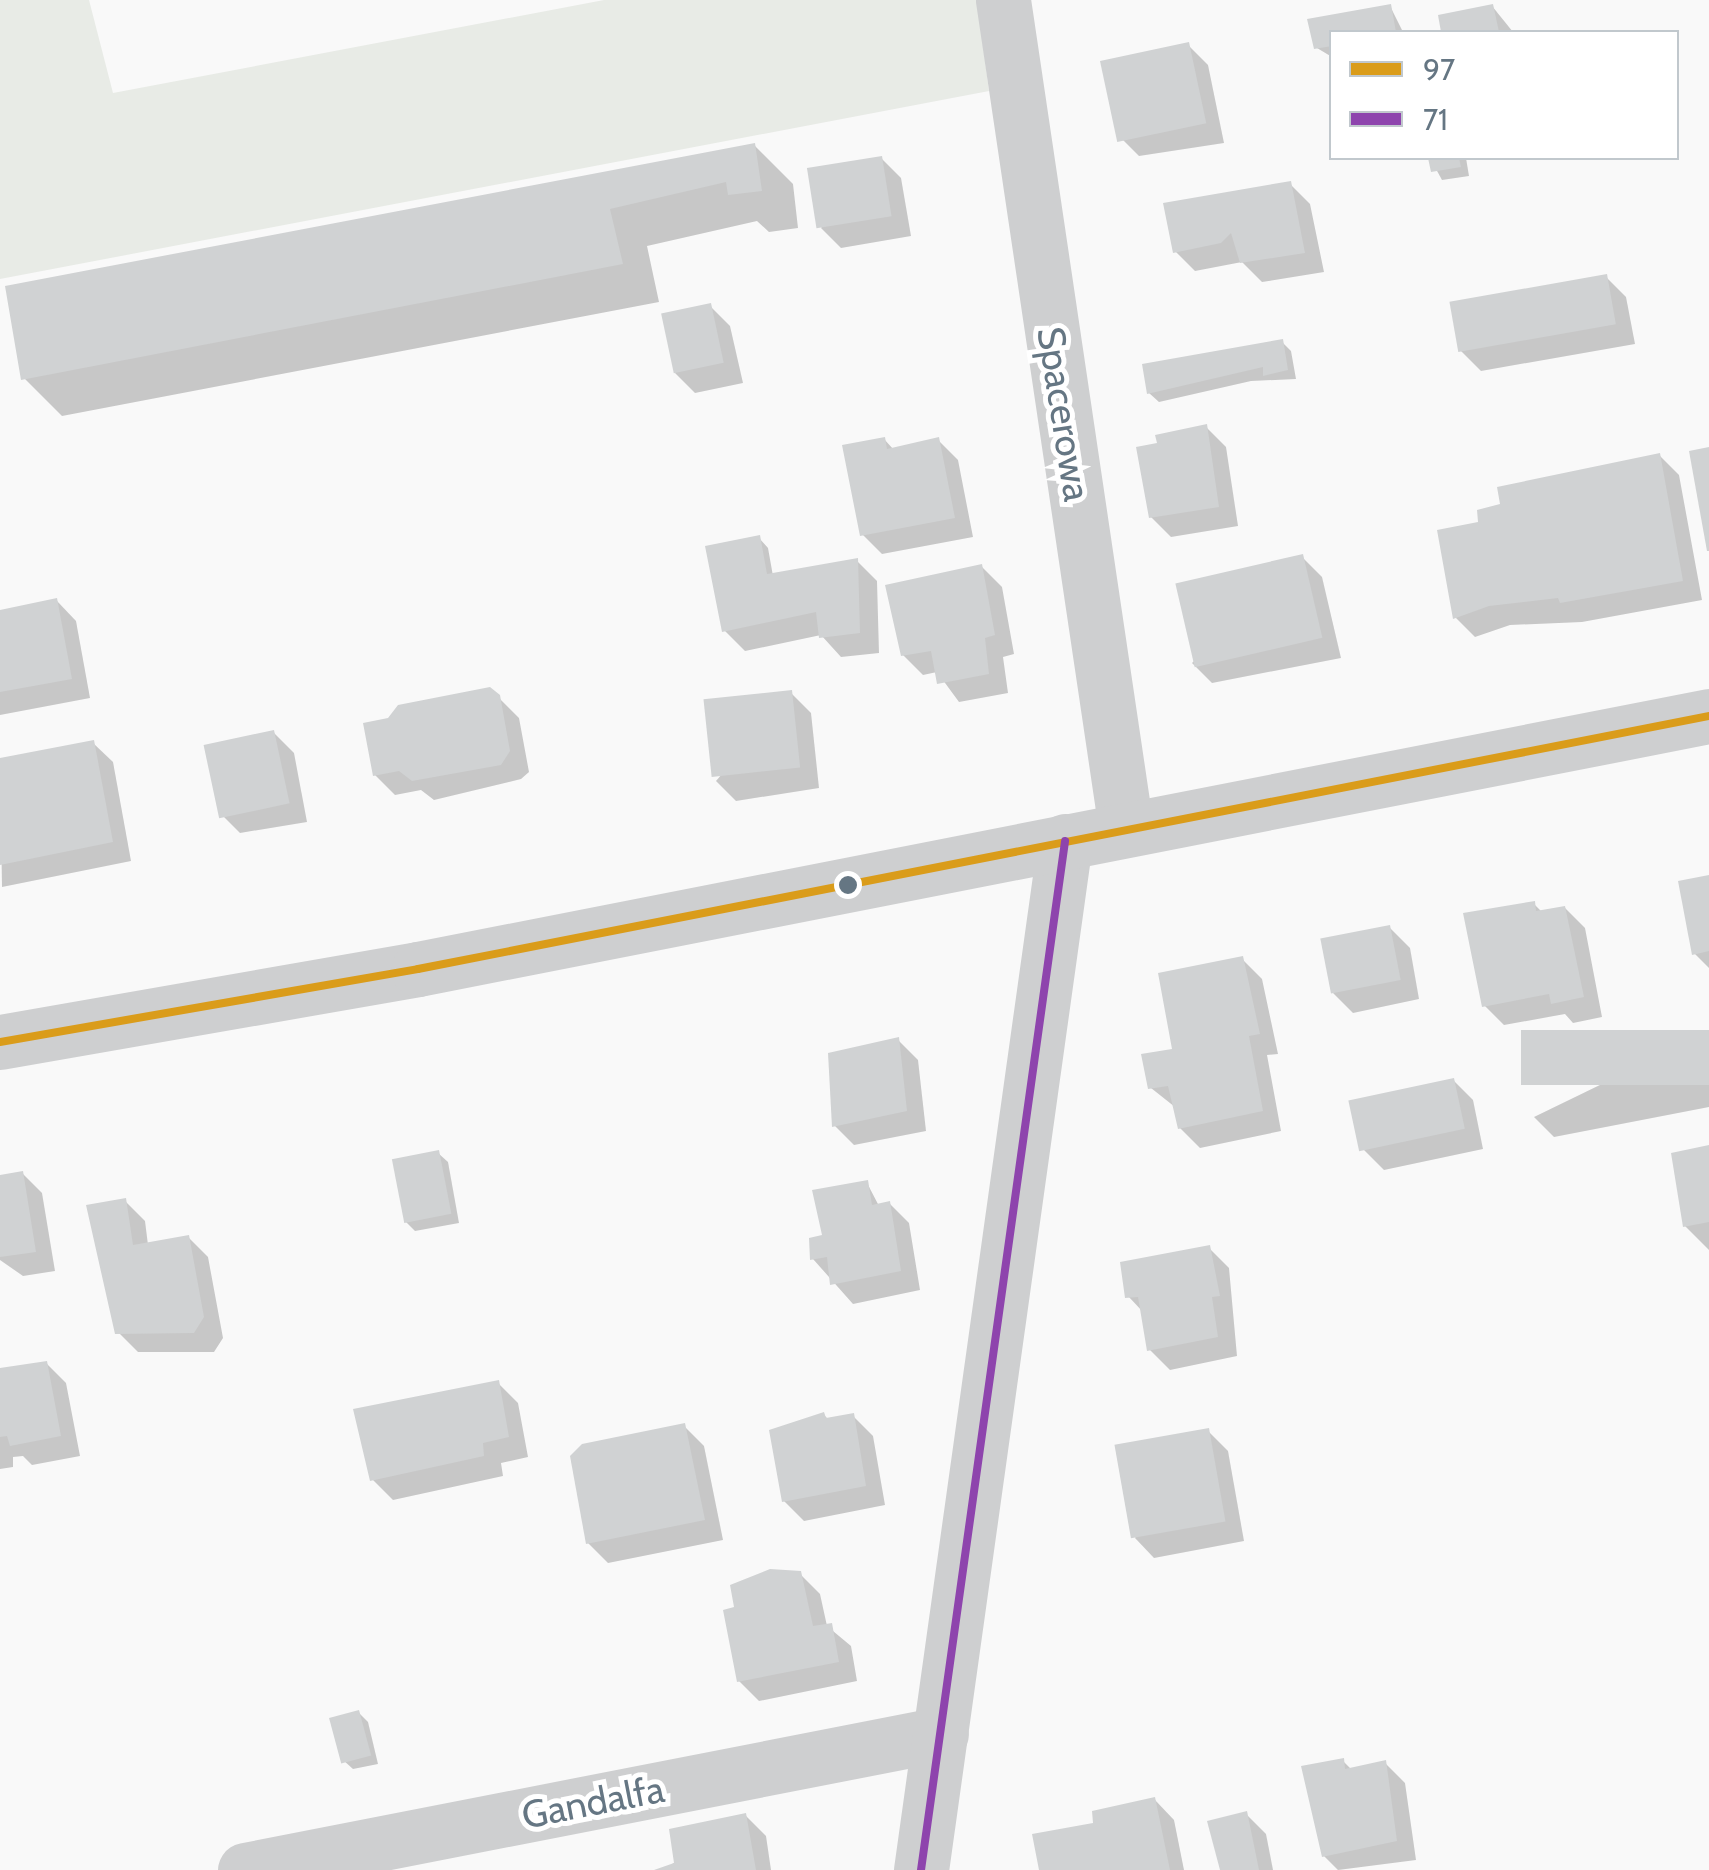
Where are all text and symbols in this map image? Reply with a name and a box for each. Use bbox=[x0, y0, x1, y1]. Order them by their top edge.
legend bbox=[1329, 30, 1679, 160]
text: 97 bbox=[1423, 51, 1455, 88]
text: 71 bbox=[1423, 101, 1448, 138]
street label: Spacerowa bbox=[1028, 324, 1100, 504]
unlabelled marker bbox=[838, 875, 858, 895]
street label: Gandalfa bbox=[518, 1766, 668, 1838]

